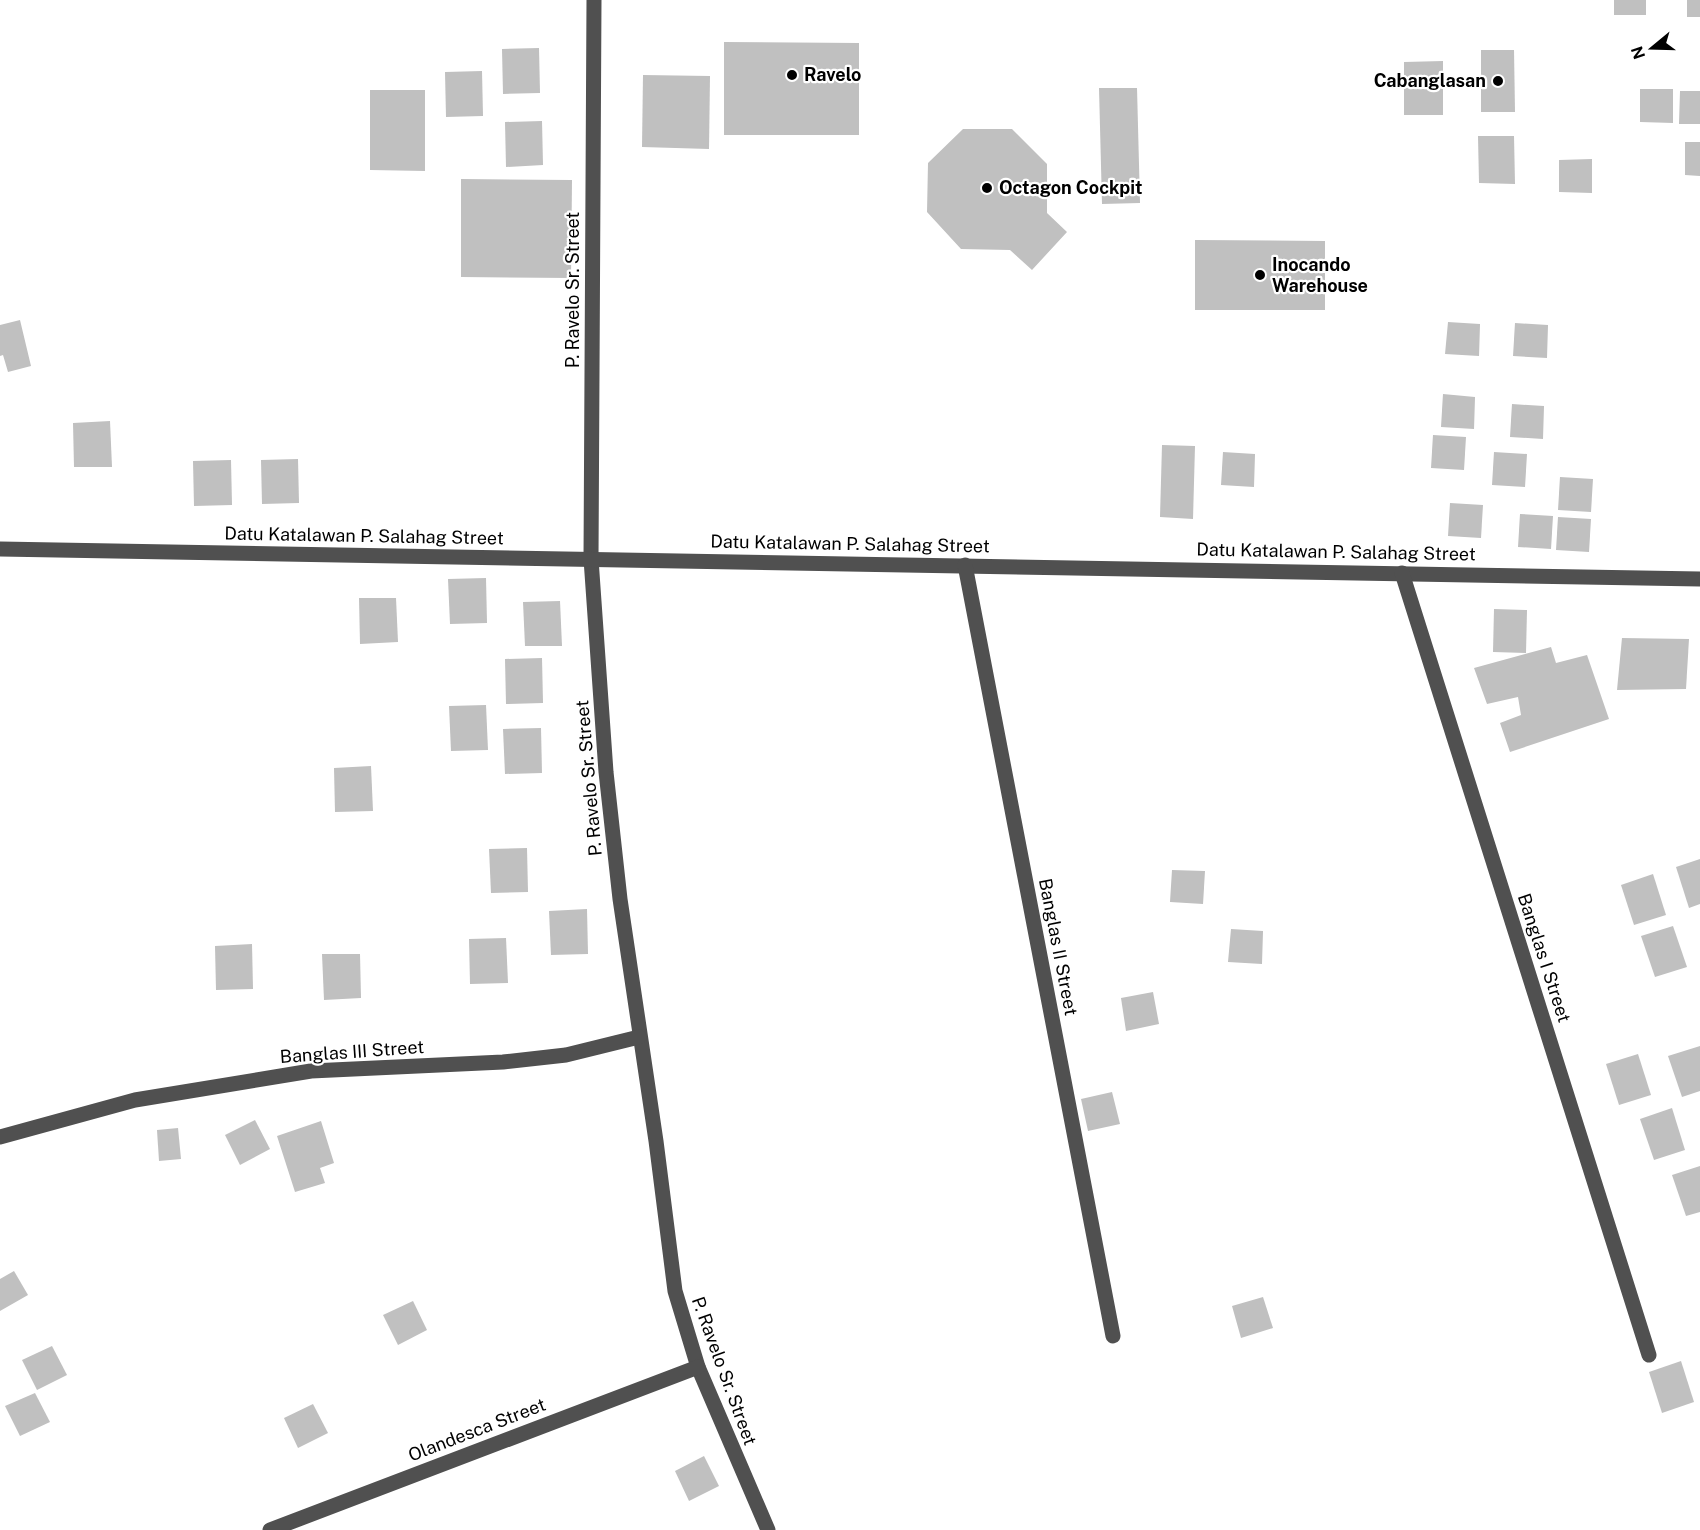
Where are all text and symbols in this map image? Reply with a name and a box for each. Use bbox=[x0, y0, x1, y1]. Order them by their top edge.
north arrow bbox=[1622, 18, 1682, 78]
text: N bbox=[1627, 44, 1649, 62]
place label: Ravelo bbox=[804, 64, 861, 85]
marker: Ravelo bbox=[785, 68, 799, 82]
place label: Cabanglasan bbox=[1374, 70, 1486, 91]
marker: Cabanglasan bbox=[1491, 74, 1505, 88]
place label: Octagon Cockpit bbox=[999, 177, 1143, 198]
marker: Octagon Cockpit bbox=[980, 181, 994, 195]
street label: P. Ravelo Sr. Street bbox=[562, 212, 583, 368]
place label: Inocando Warehouse bbox=[1272, 254, 1368, 296]
marker: Inocando Warehouse bbox=[1253, 268, 1267, 282]
street label: Datu Katalawan P. Salahag Street bbox=[224, 523, 504, 548]
street label: Datu Katalawan P. Salahag Street bbox=[710, 531, 990, 556]
street label: Datu Katalawan P. Salahag Street bbox=[1196, 539, 1476, 564]
street label: P. Ravelo Sr. Street bbox=[571, 699, 606, 857]
street label: Banglas II Street bbox=[1035, 876, 1082, 1017]
street label: Banglas I Street bbox=[1514, 891, 1575, 1025]
street label: Banglas III Street bbox=[279, 1036, 425, 1067]
street label: P. Ravelo Sr. Street bbox=[688, 1294, 761, 1448]
street label: Olandesca Street bbox=[405, 1394, 548, 1465]

